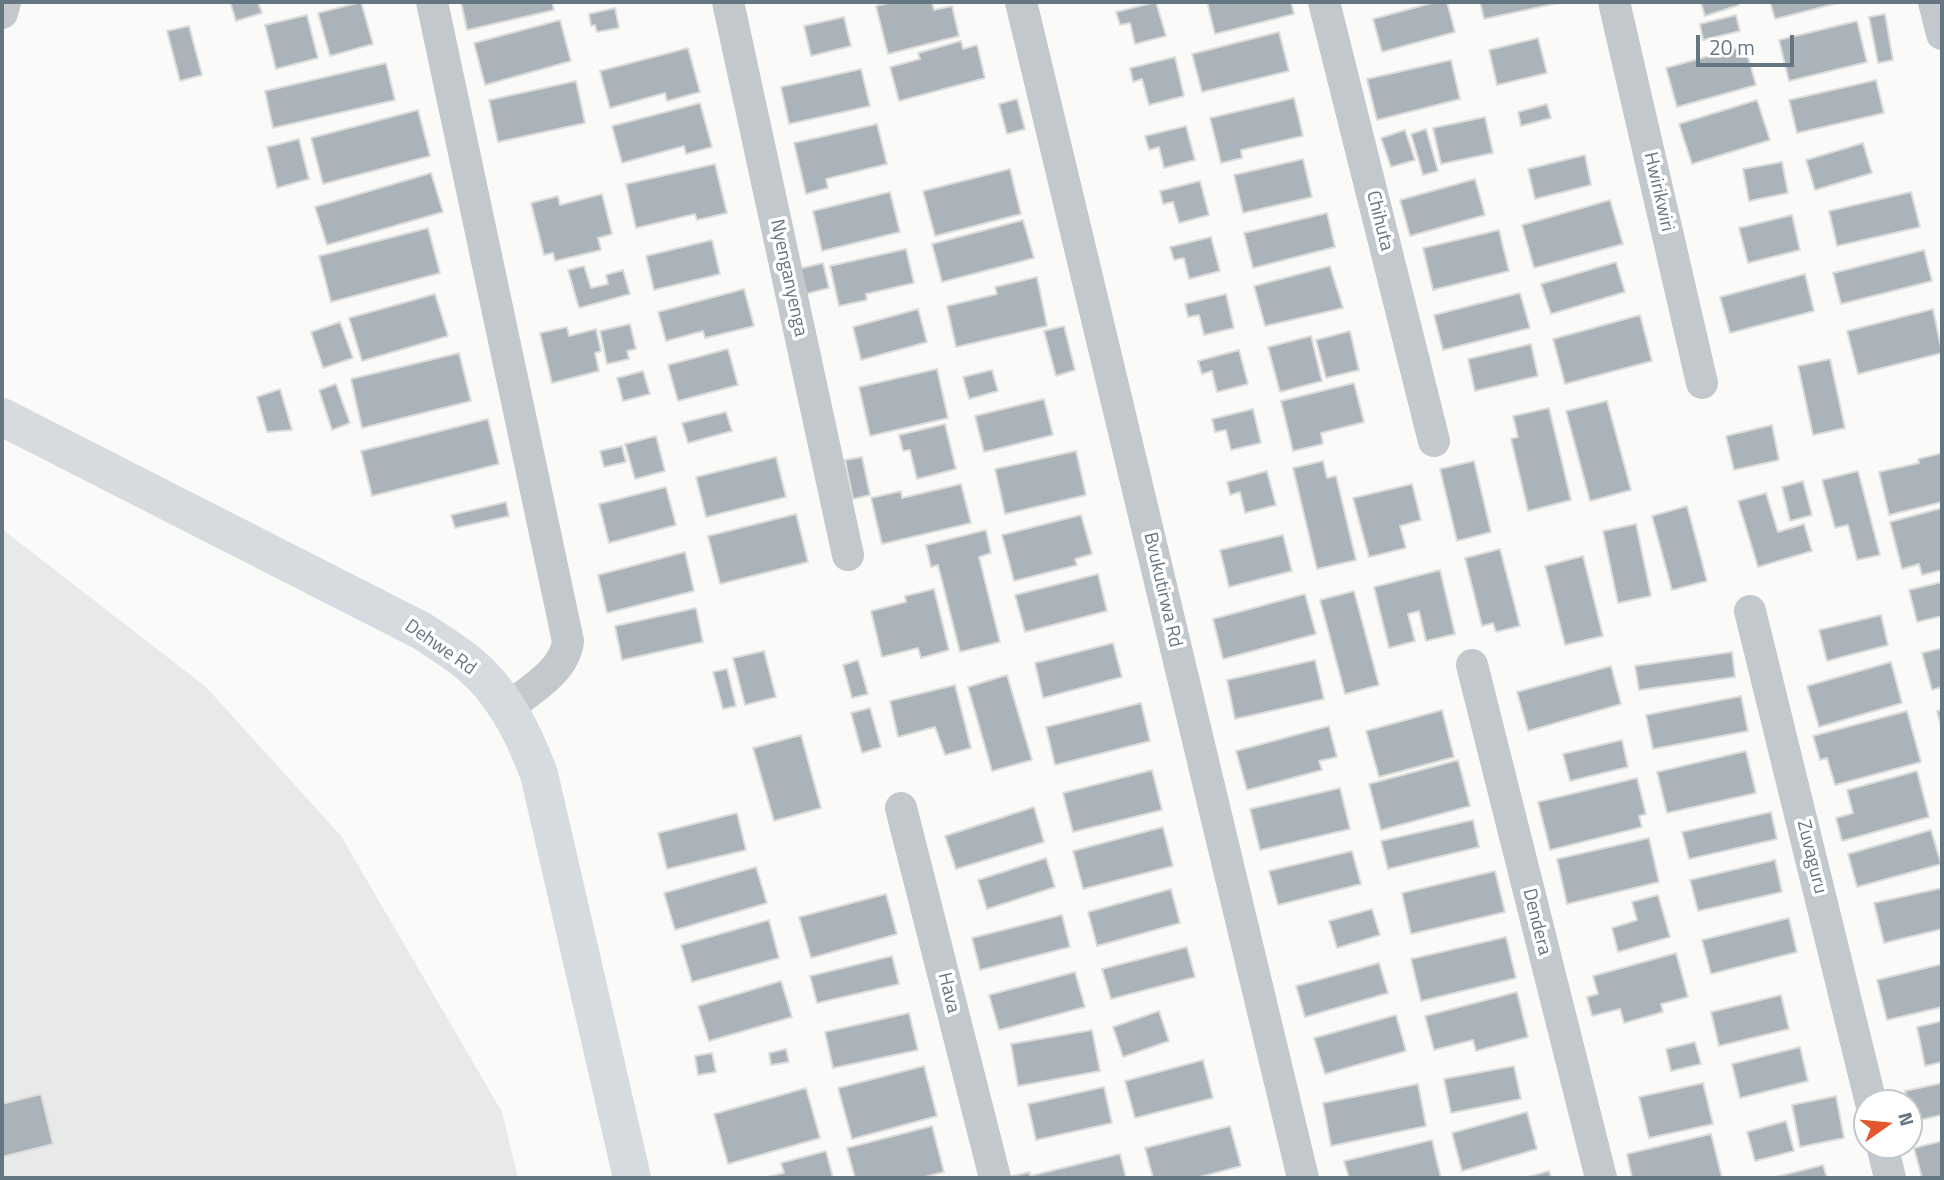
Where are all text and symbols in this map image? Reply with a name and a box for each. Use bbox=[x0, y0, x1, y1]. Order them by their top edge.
scale bar bbox=[1699, 21, 1797, 65]
text: 20 m bbox=[1709, 31, 1755, 63]
street label: Hwirikwiri bbox=[1638, 150, 1678, 234]
street label: Chihuta bbox=[1361, 189, 1397, 253]
street label: Nyenganyenga bbox=[764, 217, 812, 339]
street label: Bvukutirwa Rd bbox=[1138, 530, 1186, 650]
street label: Dehwe Rd bbox=[400, 615, 480, 681]
street label: Zuvaguru bbox=[1791, 818, 1831, 896]
street label: Dendera bbox=[1517, 886, 1555, 958]
street label: Hava bbox=[932, 970, 964, 1016]
north arrow bbox=[1853, 1089, 1923, 1159]
text: N bbox=[1891, 1109, 1923, 1129]

